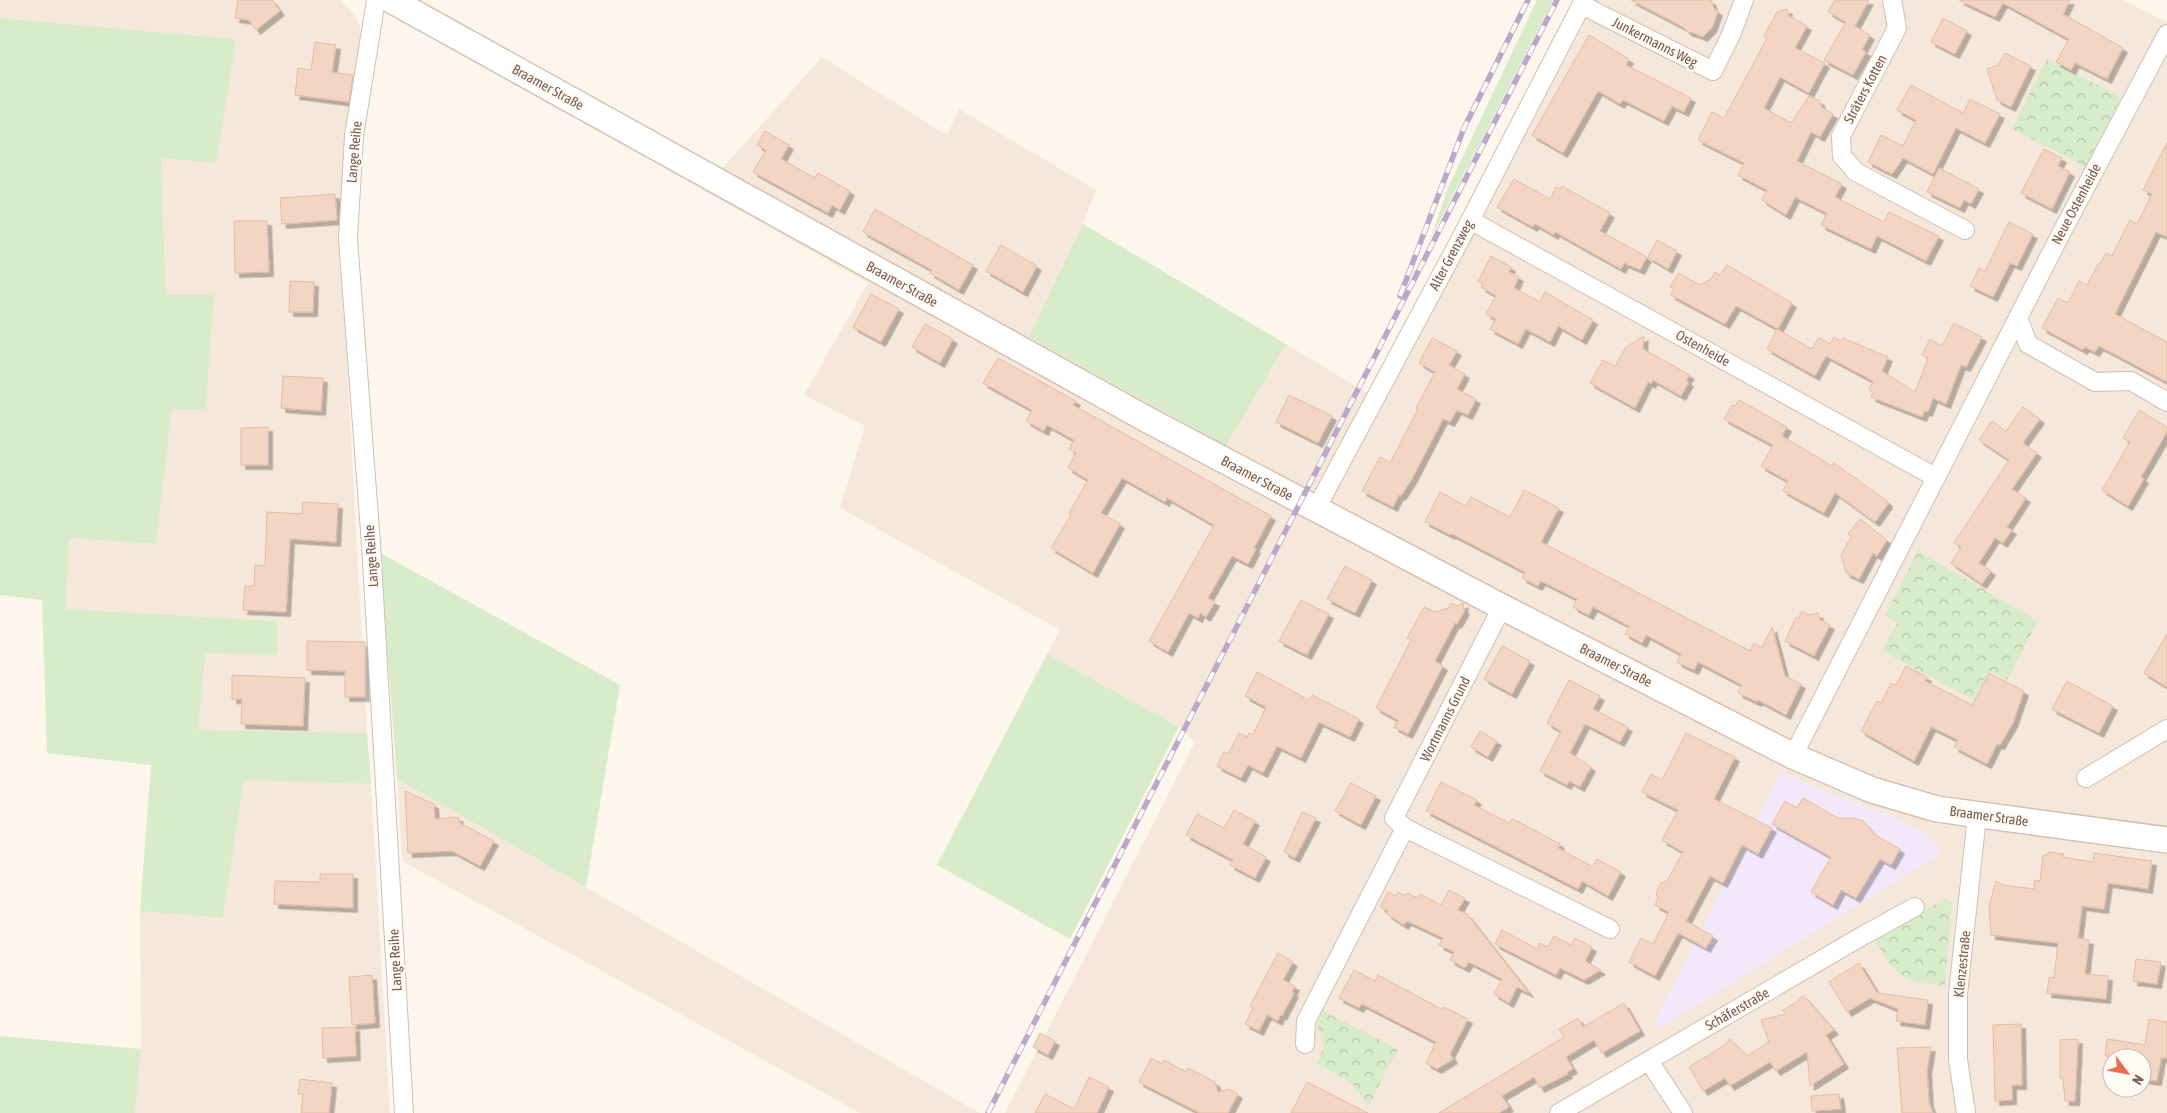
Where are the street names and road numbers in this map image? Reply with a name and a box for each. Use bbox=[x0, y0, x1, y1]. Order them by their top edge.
street label: Junkermanns Weg bbox=[1610, 14, 1700, 70]
street label: Sträters Kotten bbox=[1840, 52, 1890, 126]
street label: Braamer Straße bbox=[509, 61, 587, 113]
street label: Lange Reihe bbox=[343, 120, 365, 184]
street label: Neue Ostenheide bbox=[2048, 161, 2104, 247]
street label: Alter Grenzweg bbox=[1426, 217, 1476, 293]
street label: Braamer Straße bbox=[863, 258, 941, 310]
street label: Ostenheide bbox=[1673, 327, 1733, 369]
street label: Braamer Straße bbox=[1218, 452, 1296, 504]
street label: Lange Reihe bbox=[361, 524, 381, 588]
street label: Braamer Straße bbox=[1577, 640, 1655, 690]
street label: Wortmanns Grund bbox=[1417, 674, 1473, 764]
street label: Braamer Straße bbox=[1949, 803, 2029, 829]
street label: Lange Reihe bbox=[385, 928, 405, 992]
street label: Klenzestraße bbox=[1951, 930, 1973, 998]
street label: Schäferstraße bbox=[1702, 984, 1772, 1034]

